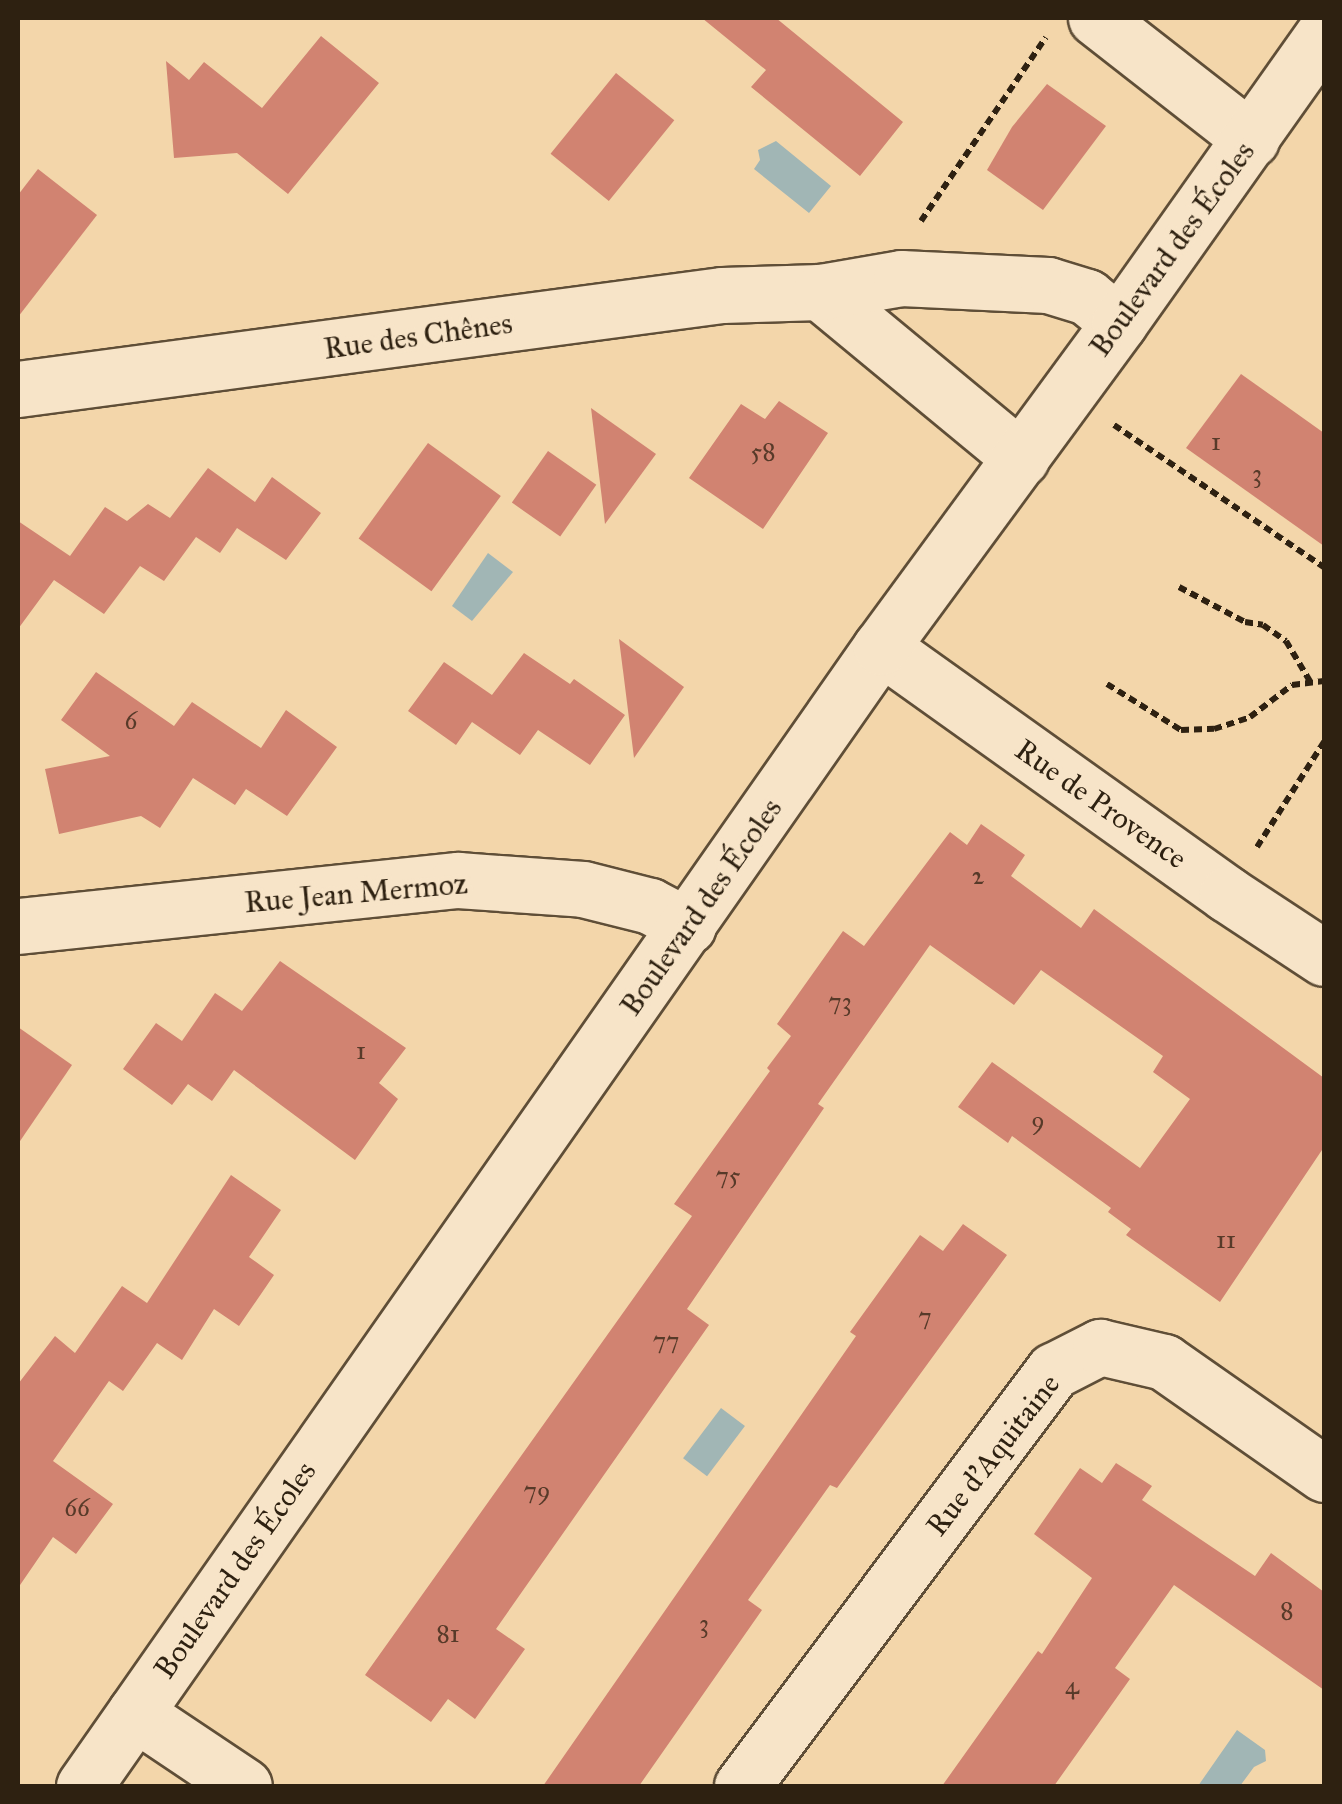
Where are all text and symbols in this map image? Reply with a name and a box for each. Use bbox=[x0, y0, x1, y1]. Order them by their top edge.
street label: Boulevard des Écoles bbox=[1082, 134, 1262, 364]
street label: Rue des Chênes bbox=[321, 305, 515, 367]
house number: 1 bbox=[1211, 427, 1221, 457]
house number: 58 bbox=[751, 437, 775, 467]
house number: 3 bbox=[1252, 459, 1262, 489]
house number: 6 bbox=[125, 706, 137, 736]
street label: Rue de Provence bbox=[1008, 732, 1194, 876]
street label: Boulevard des Écoles bbox=[613, 791, 789, 1023]
house number: 2 bbox=[972, 861, 984, 891]
street label: Rue Jean Mermoz bbox=[243, 865, 469, 921]
house number: 73 bbox=[828, 987, 852, 1017]
house number: 1 bbox=[356, 1036, 366, 1066]
house number: 9 bbox=[1031, 1106, 1045, 1136]
house number: 75 bbox=[716, 1161, 740, 1191]
house number: 11 bbox=[1216, 1225, 1236, 1255]
house number: 7 bbox=[918, 1302, 932, 1332]
house number: 77 bbox=[653, 1326, 679, 1356]
street label: Rue d'Aquitaine bbox=[919, 1367, 1067, 1543]
street label: Boulevard des Écoles bbox=[147, 1454, 323, 1686]
house number: 79 bbox=[524, 1476, 550, 1506]
house number: 66 bbox=[64, 1493, 90, 1523]
house number: 8 bbox=[1280, 1596, 1294, 1626]
house number: 3 bbox=[699, 1609, 709, 1639]
house number: 81 bbox=[436, 1619, 460, 1649]
house number: 4 bbox=[1065, 1671, 1079, 1701]

